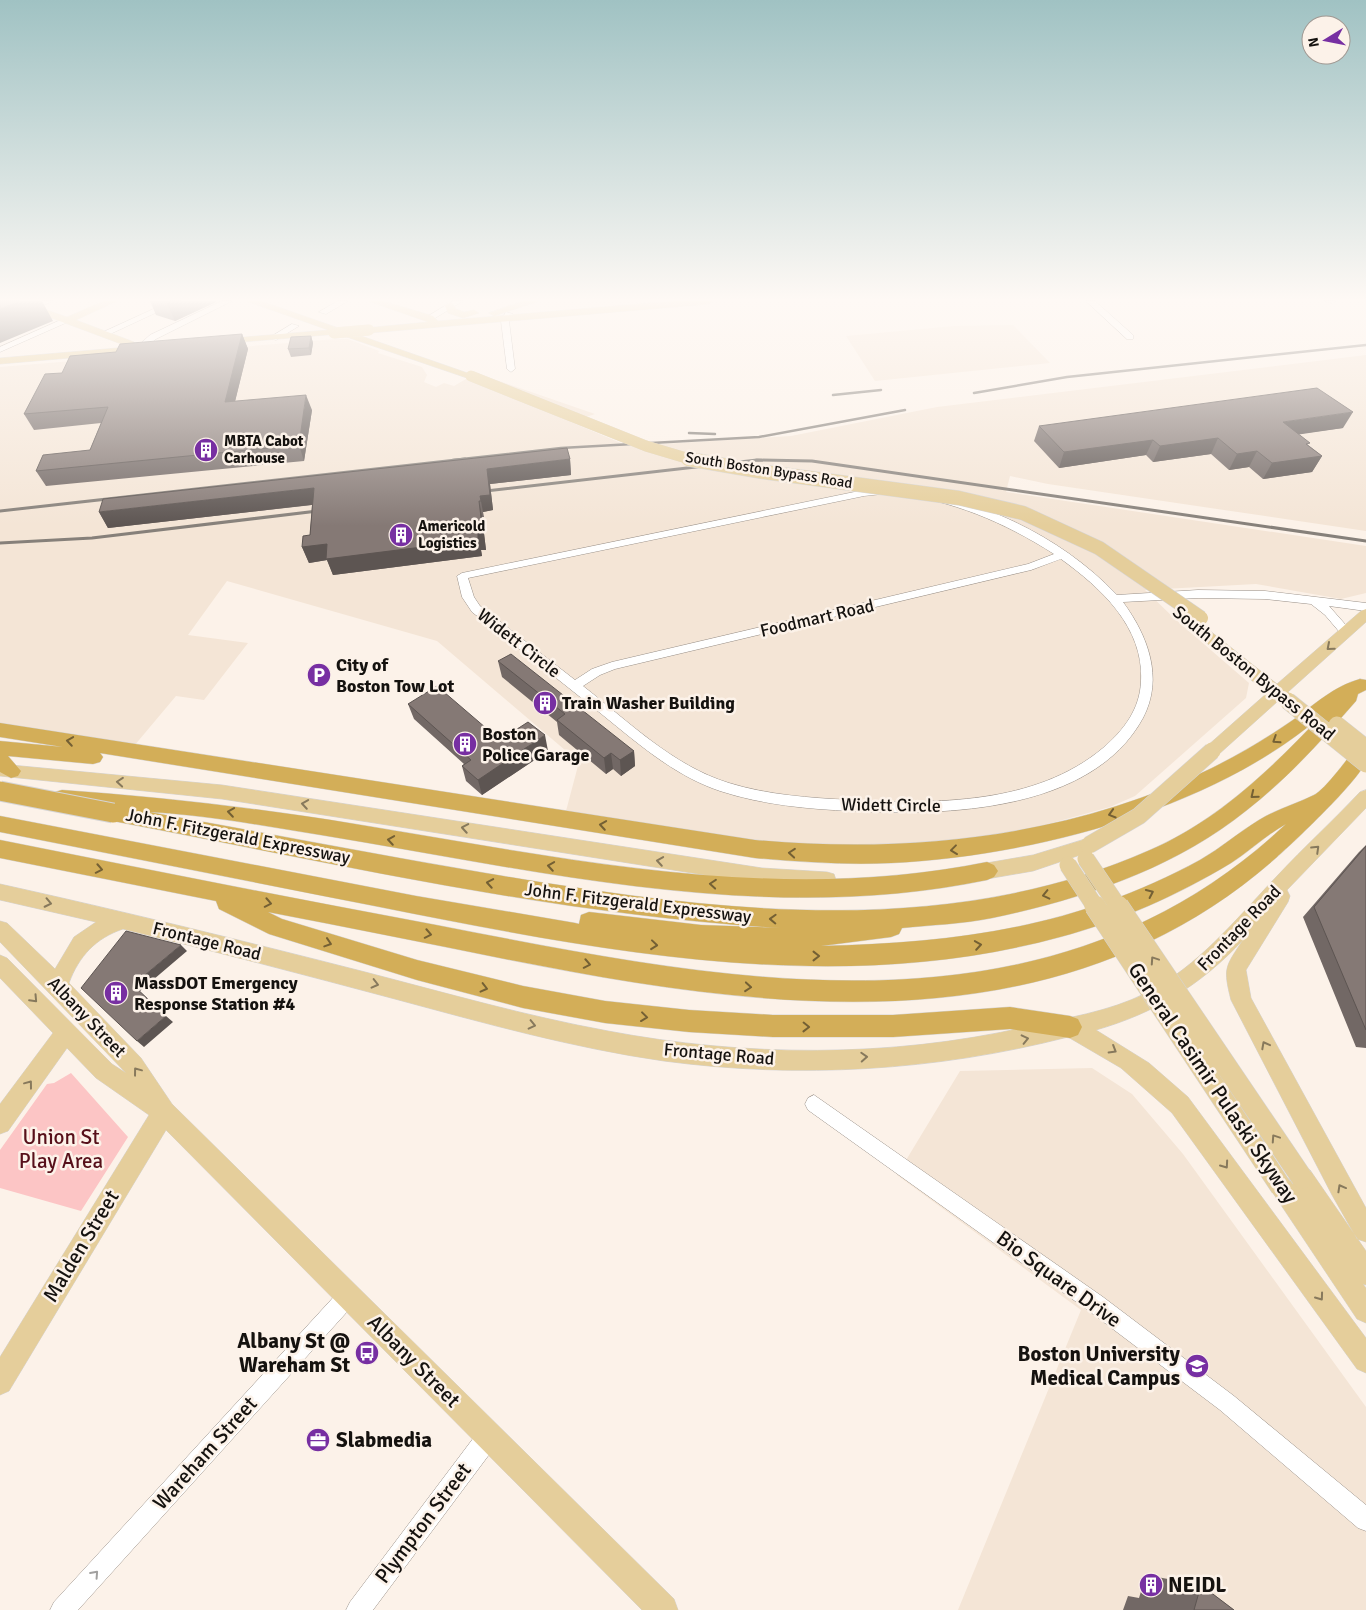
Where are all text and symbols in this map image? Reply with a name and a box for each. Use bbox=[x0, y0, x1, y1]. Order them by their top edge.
north arrow bbox=[1301, 15, 1351, 65]
text: N bbox=[1304, 36, 1323, 48]
place label: MBTA Cabot Carhouse bbox=[224, 432, 304, 467]
building icon: MBTA Cabot Carhouse bbox=[193, 437, 219, 463]
street label: South Boston Bypass Road bbox=[684, 448, 854, 492]
place label: Americold Logistics bbox=[418, 517, 485, 552]
building icon: Americold Logistics bbox=[388, 522, 414, 548]
street label: Foodmart Road bbox=[758, 594, 876, 642]
street label: South Boston Bypass Road bbox=[1168, 601, 1340, 745]
street label: Widett Circle bbox=[473, 604, 565, 682]
one-way arrow bbox=[1326, 641, 1335, 650]
place label: City of Boston Tow Lot bbox=[336, 654, 454, 697]
parking icon: City of Boston Tow Lot bbox=[306, 662, 332, 688]
building icon: Train Washer Building bbox=[532, 690, 558, 716]
place label: Train Washer Building bbox=[562, 692, 735, 714]
place label: Boston Police Garage bbox=[482, 723, 589, 766]
building icon: Boston Police Garage bbox=[452, 731, 478, 757]
one-way arrow bbox=[1272, 734, 1281, 743]
one-way arrow bbox=[66, 736, 74, 747]
one-way arrow bbox=[116, 776, 124, 787]
one-way arrow bbox=[1250, 790, 1259, 799]
street label: Widett Circle bbox=[841, 793, 941, 817]
one-way arrow bbox=[300, 799, 309, 809]
street label: John F. Fitzgerald Expressway bbox=[124, 803, 353, 869]
one-way arrow bbox=[226, 808, 235, 818]
one-way arrow bbox=[1109, 809, 1117, 819]
one-way arrow bbox=[599, 820, 608, 830]
one-way arrow bbox=[461, 824, 470, 834]
one-way arrow bbox=[387, 835, 395, 845]
one-way arrow bbox=[950, 844, 958, 855]
one-way arrow bbox=[1310, 846, 1319, 855]
one-way arrow bbox=[788, 848, 796, 859]
one-way arrow bbox=[656, 856, 665, 866]
one-way arrow bbox=[547, 862, 556, 872]
one-way arrow bbox=[95, 863, 104, 874]
street label: John F. Fitzgerald Expressway bbox=[523, 878, 753, 928]
one-way arrow bbox=[486, 879, 494, 889]
one-way arrow bbox=[708, 879, 716, 890]
street label: Frontage Road bbox=[1193, 881, 1285, 975]
one-way arrow bbox=[1042, 889, 1051, 900]
one-way arrow bbox=[1145, 889, 1154, 900]
one-way arrow bbox=[43, 897, 52, 907]
one-way arrow bbox=[264, 897, 272, 907]
one-way arrow bbox=[768, 914, 776, 925]
street label: Frontage Road bbox=[151, 917, 263, 965]
one-way arrow bbox=[423, 928, 432, 938]
one-way arrow bbox=[323, 937, 332, 947]
one-way arrow bbox=[651, 939, 659, 950]
one-way arrow bbox=[975, 940, 983, 951]
one-way arrow bbox=[813, 950, 821, 961]
one-way arrow bbox=[1151, 956, 1160, 965]
street label: General Casimir Pulaski Skyway bbox=[1123, 958, 1304, 1209]
one-way arrow bbox=[583, 959, 592, 969]
street label: Albany Street bbox=[43, 972, 131, 1062]
place label: MassDOT Emergency Response Station #4 bbox=[134, 972, 298, 1015]
one-way arrow bbox=[371, 979, 379, 989]
building icon: MassDOT Emergency Response Station #4 bbox=[103, 980, 129, 1006]
one-way arrow bbox=[744, 981, 752, 992]
one-way arrow bbox=[480, 982, 489, 993]
one-way arrow bbox=[28, 993, 37, 1002]
one-way arrow bbox=[640, 1011, 648, 1022]
one-way arrow bbox=[528, 1019, 537, 1030]
one-way arrow bbox=[802, 1022, 810, 1032]
one-way arrow bbox=[1020, 1034, 1029, 1044]
street label: Frontage Road bbox=[663, 1038, 775, 1070]
one-way arrow bbox=[1261, 1041, 1271, 1050]
one-way arrow bbox=[1107, 1043, 1116, 1053]
one-way arrow bbox=[860, 1052, 868, 1063]
one-way arrow bbox=[134, 1067, 143, 1077]
one-way arrow bbox=[23, 1080, 32, 1090]
park label: Union St Play Area bbox=[19, 1124, 103, 1174]
one-way arrow bbox=[1272, 1134, 1281, 1143]
one-way arrow bbox=[1219, 1159, 1228, 1169]
street label: Malden Street bbox=[37, 1185, 125, 1307]
one-way arrow bbox=[1337, 1185, 1347, 1194]
street label: Bio Square Drive bbox=[991, 1225, 1127, 1333]
one-way arrow bbox=[1314, 1291, 1323, 1301]
street label: Albany Street bbox=[362, 1309, 466, 1413]
place label: Albany St @ Wareham St bbox=[237, 1328, 350, 1378]
bus stop icon: Albany St @ Wareham St bbox=[354, 1340, 380, 1366]
place label: Boston University Medical Campus bbox=[1018, 1341, 1181, 1391]
school or university icon: Boston University Medical Campus bbox=[1184, 1353, 1210, 1379]
street label: Wareham Street bbox=[147, 1391, 263, 1515]
office icon: Slabmedia bbox=[305, 1427, 331, 1453]
place label: Slabmedia bbox=[336, 1427, 432, 1453]
street label: Plympton Street bbox=[369, 1458, 477, 1588]
one-way arrow bbox=[89, 1571, 98, 1580]
building icon: NEIDL bbox=[1138, 1572, 1164, 1598]
place label: NEIDL bbox=[1168, 1572, 1226, 1598]

